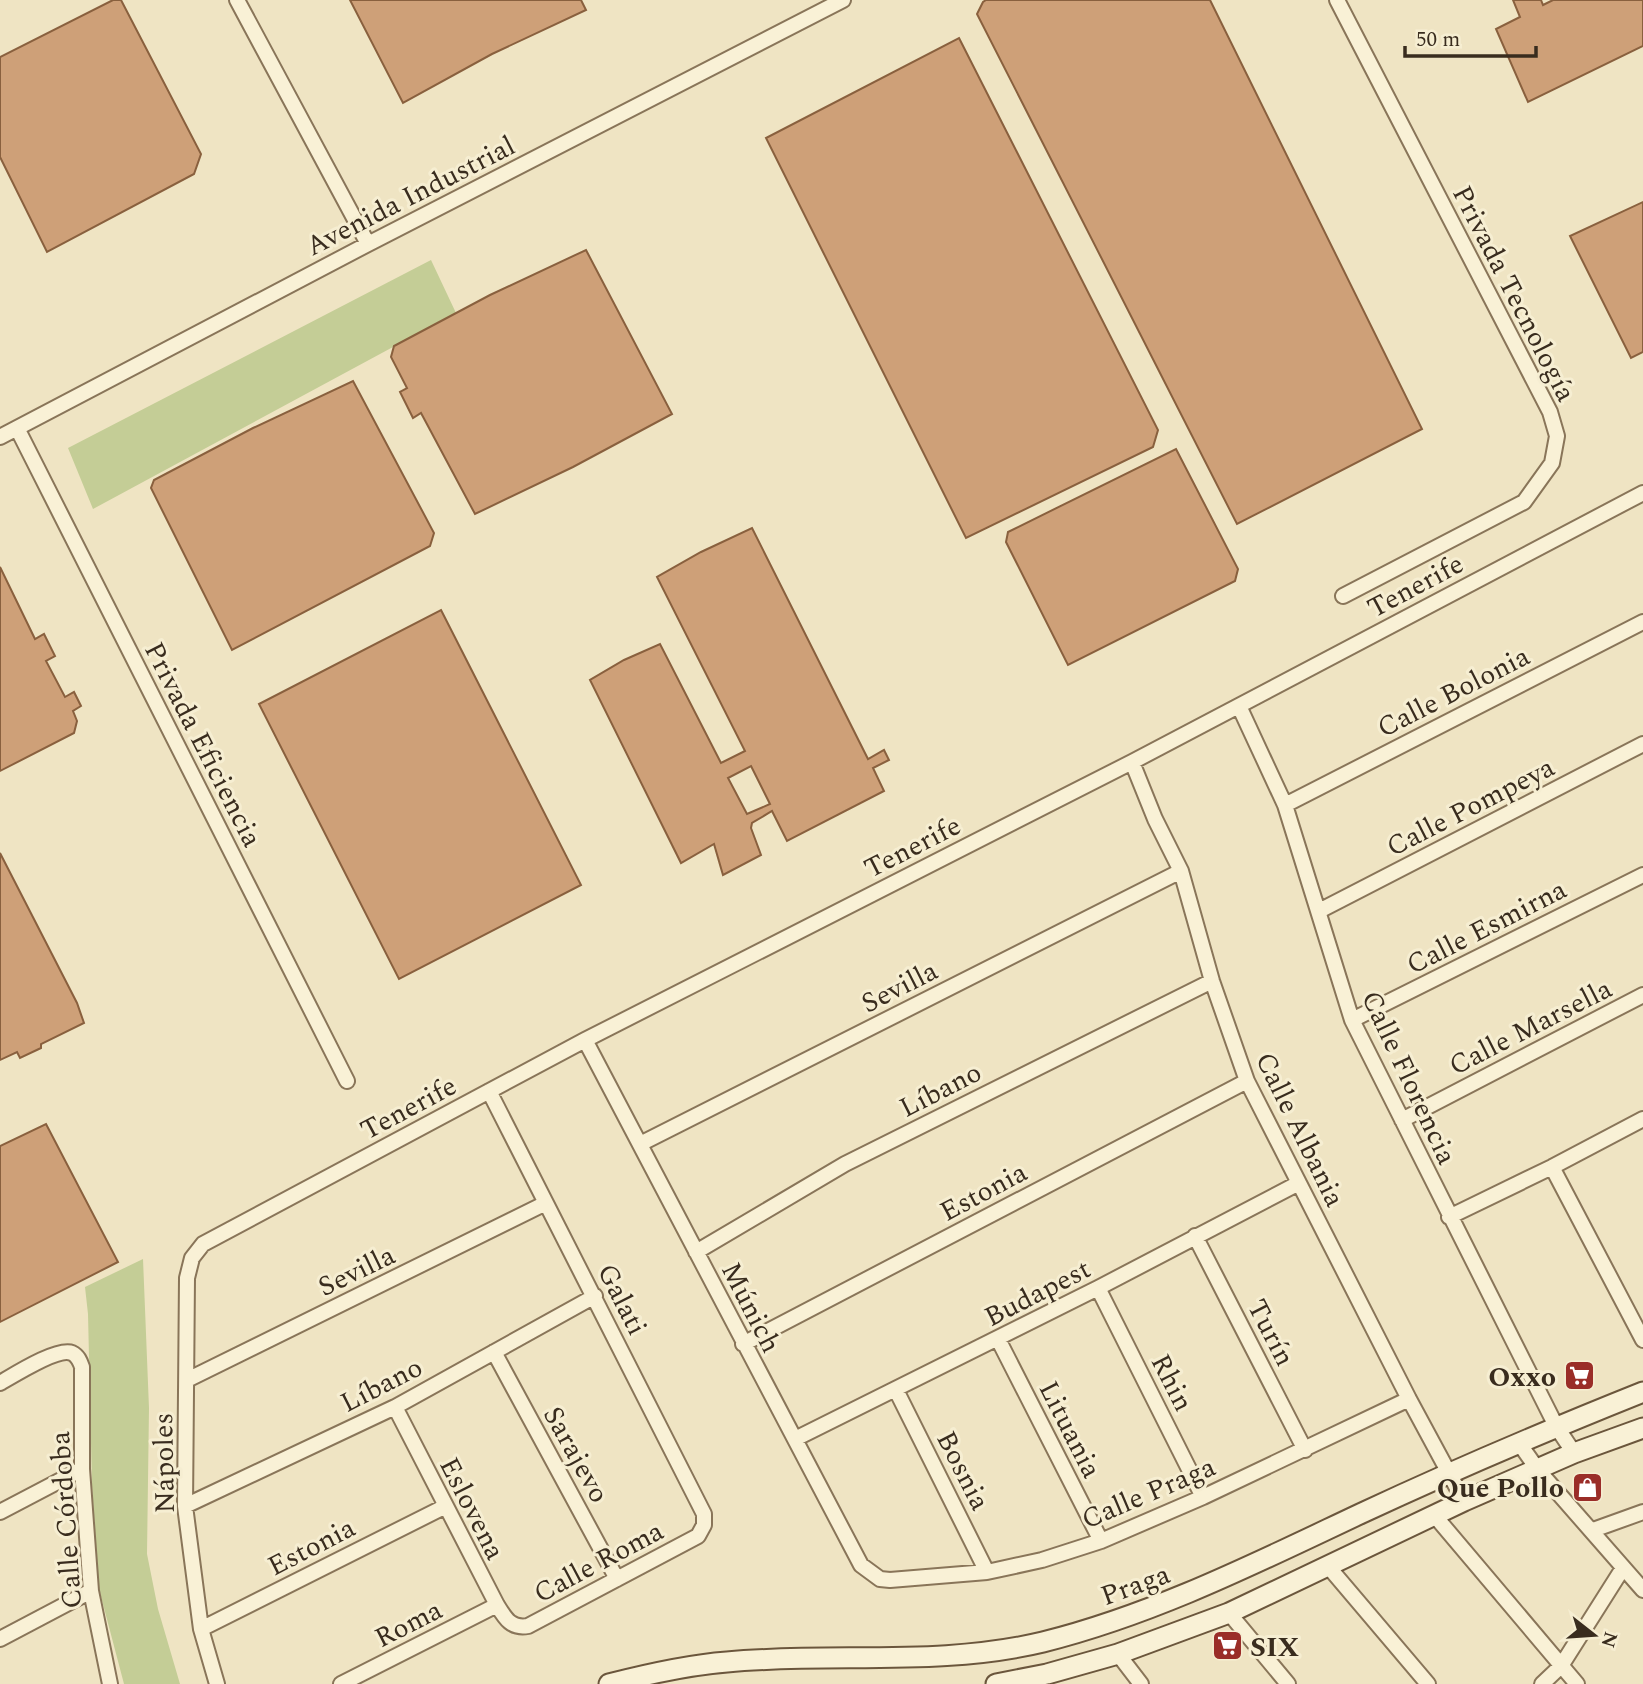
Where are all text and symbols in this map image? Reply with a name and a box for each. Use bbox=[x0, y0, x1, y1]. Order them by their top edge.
scale bar bbox=[1405, 14, 1536, 58]
text: 50 m bbox=[1416, 24, 1460, 56]
street label: Avenida Industrial bbox=[298, 125, 523, 268]
street label: Privada Tecnología bbox=[1441, 178, 1587, 410]
street label: Tenerife bbox=[1360, 543, 1472, 630]
street label: Privada Eficiencia bbox=[132, 634, 273, 855]
street label: Calle Bolonia bbox=[1370, 635, 1538, 749]
street label: Calle Pompeya bbox=[1379, 746, 1563, 868]
street label: Tenerife bbox=[857, 805, 969, 890]
street label: Calle Esmirna bbox=[1399, 868, 1575, 986]
street label: Sevilla bbox=[854, 950, 946, 1025]
street label: Calle Marsella bbox=[1441, 968, 1620, 1087]
street label: Calle Florencia bbox=[1349, 983, 1468, 1172]
street label: Calle Albania bbox=[1244, 1045, 1356, 1215]
street label: Líbano bbox=[892, 1051, 989, 1129]
street label: Tenerife bbox=[353, 1065, 465, 1152]
street label: Estonia bbox=[932, 1151, 1035, 1233]
street label: Sevilla bbox=[311, 1234, 403, 1309]
street label: Budapest bbox=[977, 1248, 1099, 1339]
street label: Múnich bbox=[709, 1255, 792, 1361]
street label: Galati bbox=[585, 1256, 658, 1343]
street label: Turín bbox=[1236, 1292, 1306, 1374]
street label: Líbano bbox=[333, 1346, 430, 1424]
street label: Rhin bbox=[1139, 1346, 1204, 1419]
place label: Oxxo bbox=[1488, 1356, 1556, 1399]
supermarket icon: Oxxo bbox=[1562, 1359, 1596, 1393]
street label: Lituania bbox=[1027, 1373, 1113, 1486]
street label: Sarajevo bbox=[531, 1398, 620, 1511]
street label: Nápoles bbox=[142, 1412, 187, 1514]
street label: Bosnia bbox=[924, 1423, 1001, 1518]
street label: Calle Córdoba bbox=[39, 1430, 94, 1610]
street label: Calle Praga bbox=[1075, 1446, 1223, 1541]
street label: Eslovena bbox=[427, 1450, 516, 1568]
place label: Que Pollo bbox=[1437, 1467, 1564, 1510]
shop icon: Que Pollo bbox=[1570, 1470, 1604, 1504]
street label: Estonia bbox=[260, 1507, 363, 1588]
street label: Calle Roma bbox=[526, 1510, 672, 1615]
street label: Praga bbox=[1095, 1553, 1177, 1618]
street label: Roma bbox=[367, 1589, 450, 1660]
north arrow bbox=[1559, 1600, 1629, 1670]
place label: SIX bbox=[1250, 1626, 1300, 1669]
text: N bbox=[1593, 1628, 1625, 1651]
supermarket icon: SIX bbox=[1210, 1629, 1244, 1663]

